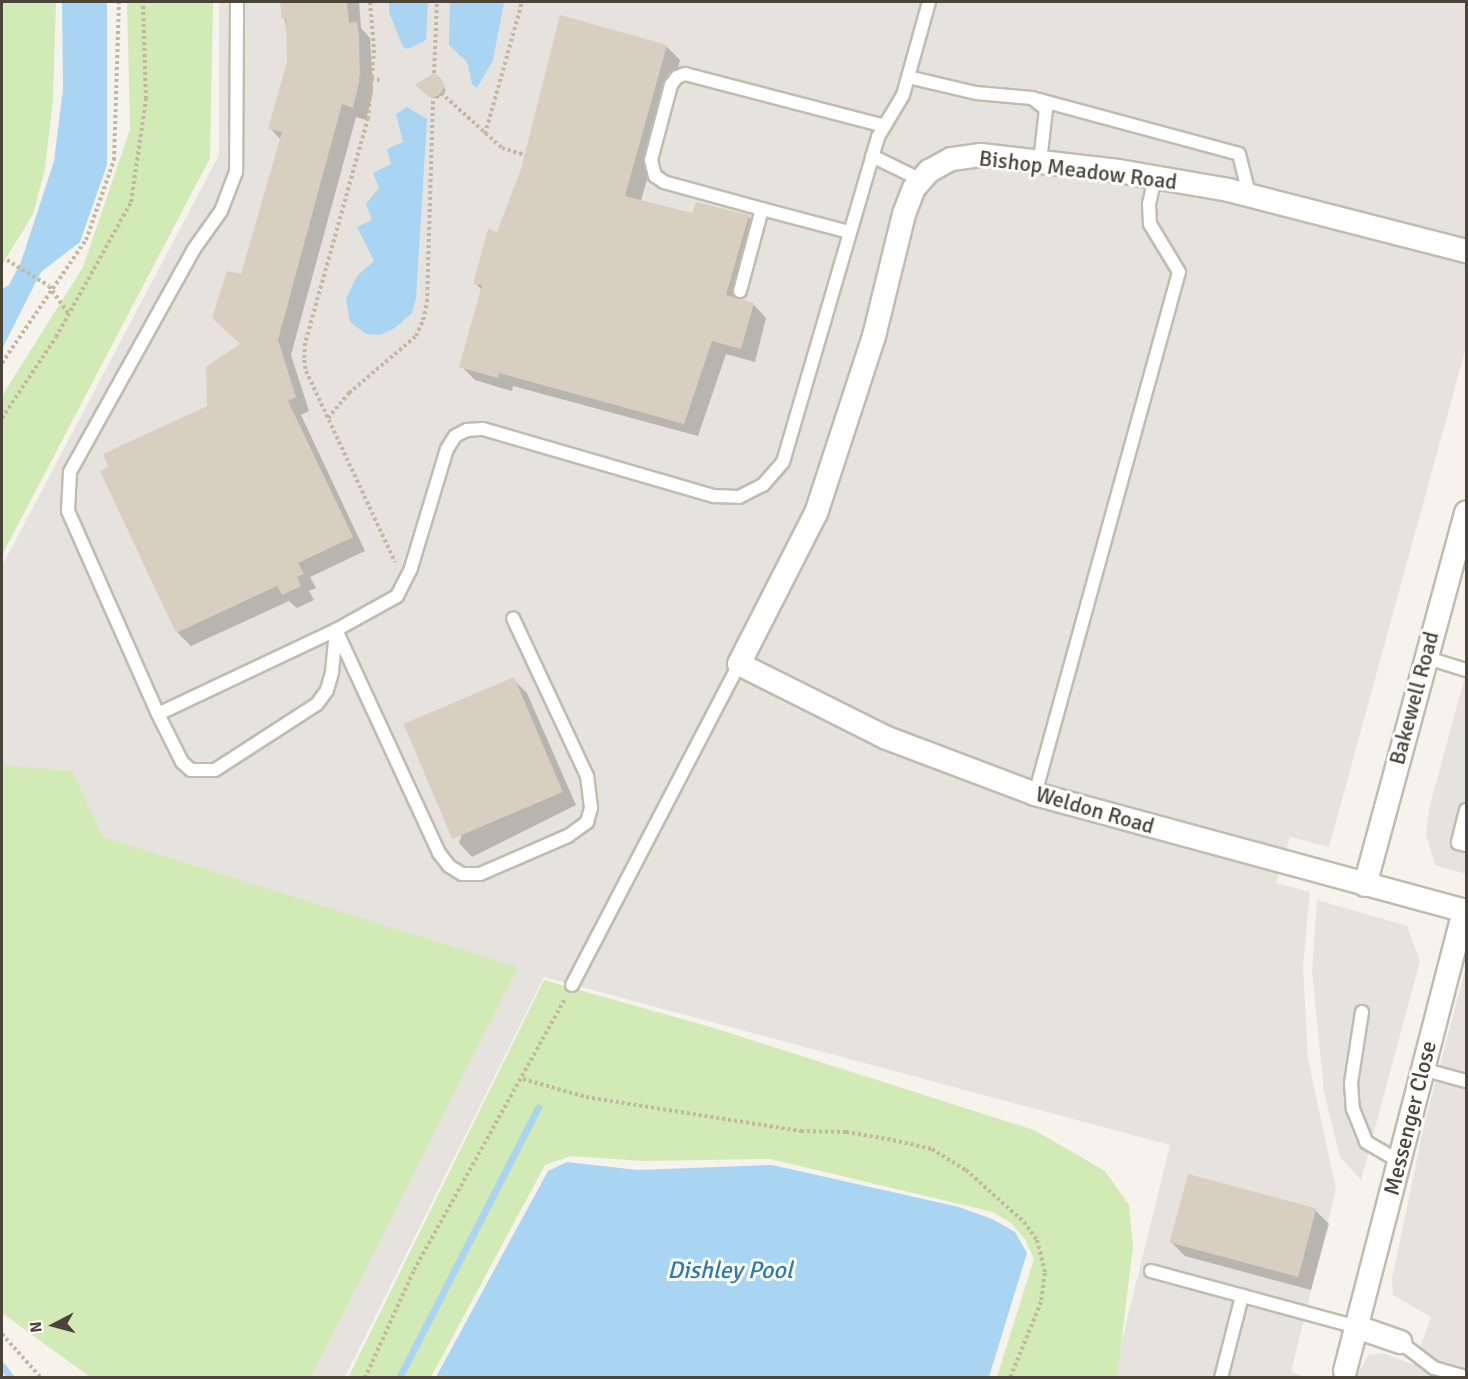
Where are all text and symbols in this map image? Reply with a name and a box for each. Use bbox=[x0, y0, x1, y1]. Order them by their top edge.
street label: Bishop Meadow Road bbox=[977, 145, 1179, 195]
street label: Bakewell Road bbox=[1384, 628, 1444, 768]
street label: Weldon Road bbox=[1033, 780, 1157, 840]
street label: Messenger Close bbox=[1378, 1038, 1442, 1198]
water label: Dishley Pool bbox=[667, 1257, 793, 1285]
north arrow bbox=[24, 1295, 84, 1355]
text: N bbox=[26, 1320, 47, 1333]

